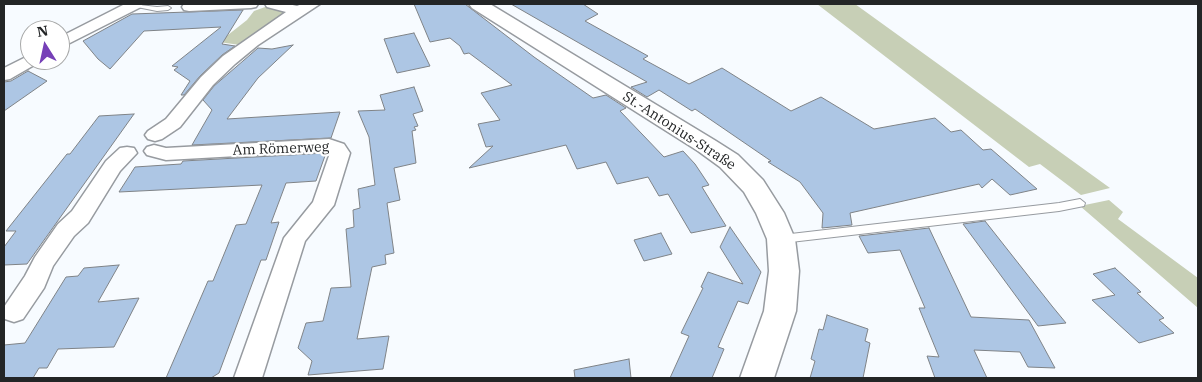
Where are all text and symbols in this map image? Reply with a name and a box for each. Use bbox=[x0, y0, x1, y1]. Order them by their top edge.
north arrow bbox=[20, 20, 70, 70]
text: N bbox=[36, 21, 50, 41]
street label: St.-Antonius-Straße bbox=[619, 88, 739, 174]
street label: Am Römerweg bbox=[232, 139, 330, 159]

